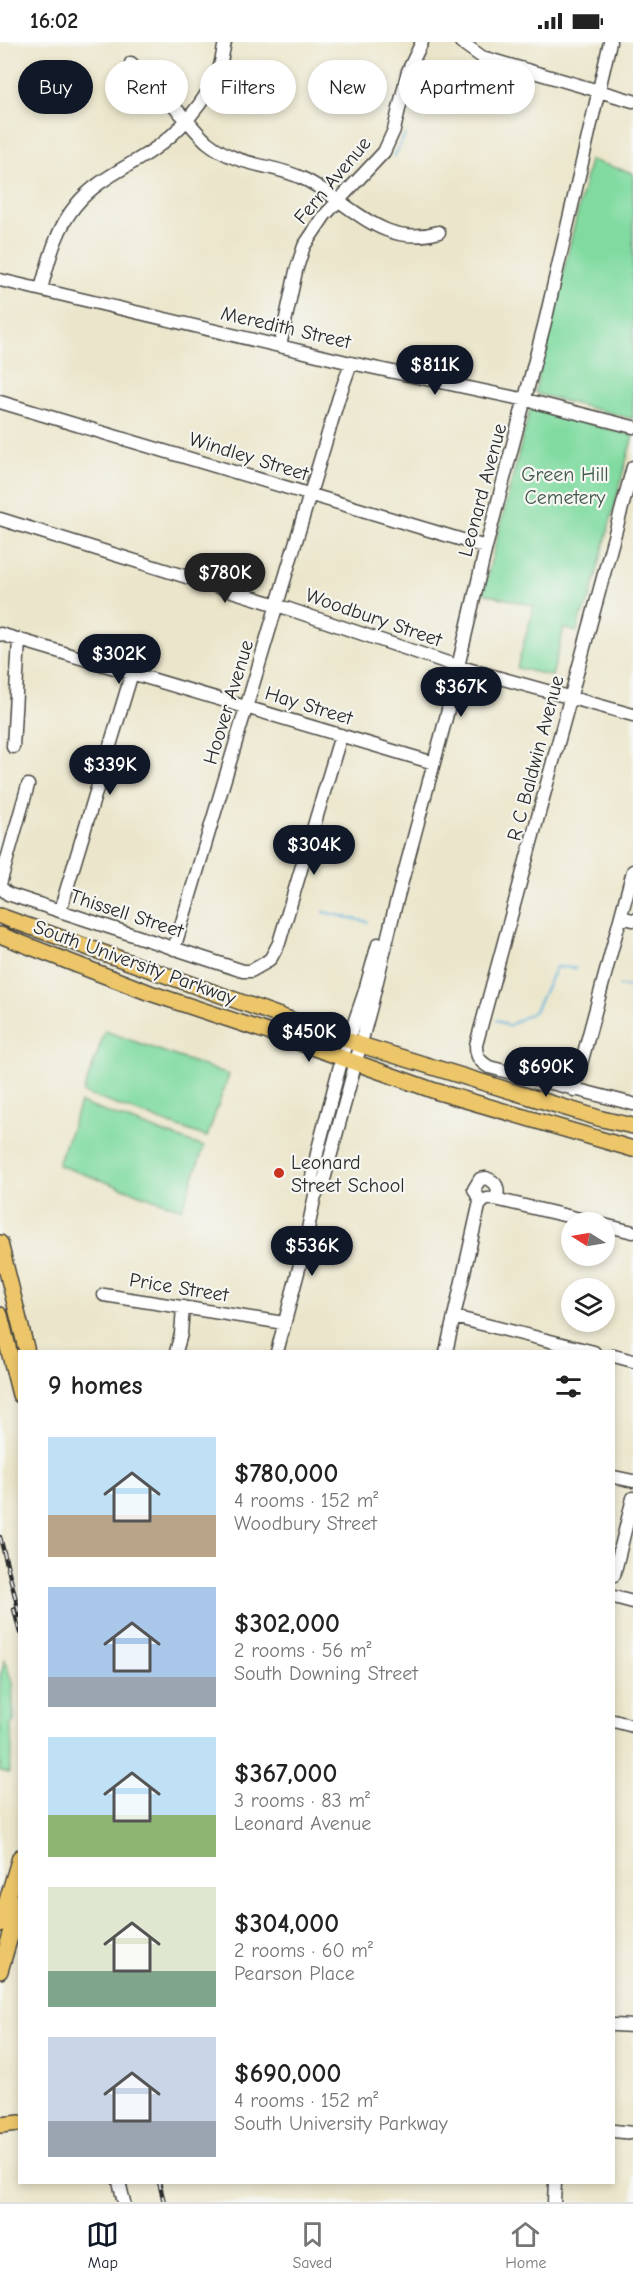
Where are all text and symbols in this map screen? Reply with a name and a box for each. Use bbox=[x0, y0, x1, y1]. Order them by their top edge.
text: 16:02 bbox=[30, 8, 78, 34]
chip: Buy bbox=[18, 60, 93, 114]
chip: Rent bbox=[105, 60, 188, 114]
chip: Filters bbox=[200, 60, 296, 114]
chip: New bbox=[308, 60, 387, 114]
chip: Apartment bbox=[399, 60, 535, 114]
street label: Fern Avenue bbox=[289, 132, 376, 229]
street label: Meredith Street bbox=[219, 301, 354, 354]
pin: $811K bbox=[393, 345, 477, 396]
text: $811K bbox=[410, 353, 460, 376]
street label: Leonard Avenue bbox=[454, 421, 511, 559]
street label: Windley Street bbox=[186, 427, 313, 486]
park label: Green Hill Cemetery bbox=[521, 463, 609, 509]
pin: $780K bbox=[183, 553, 267, 604]
text: $780K bbox=[198, 561, 252, 584]
street label: Woodbury Street bbox=[303, 583, 446, 652]
pin: $302K bbox=[77, 634, 161, 685]
street label: Hoover Avenue bbox=[199, 637, 258, 767]
text: $302K bbox=[92, 642, 146, 665]
pin: $367K bbox=[419, 667, 503, 718]
street label: R C Baldwin Avenue bbox=[502, 673, 569, 843]
text: $367K bbox=[435, 675, 487, 698]
street label: Hay Street bbox=[262, 681, 357, 730]
pin: $339K bbox=[68, 745, 152, 796]
text: $339K bbox=[83, 753, 137, 776]
pin: $304K bbox=[272, 825, 356, 876]
text: $304K bbox=[287, 833, 341, 856]
street label: Thissell Street bbox=[67, 884, 188, 943]
street label: South University Parkway bbox=[31, 915, 239, 1010]
pin: $450K bbox=[267, 1012, 351, 1063]
text: $450K bbox=[282, 1020, 336, 1043]
pin: $690K bbox=[504, 1047, 588, 1098]
text: $690K bbox=[518, 1055, 574, 1078]
place label: Leonard Street School bbox=[291, 1151, 405, 1197]
marker: Leonard Street School bbox=[272, 1166, 286, 1180]
north arrow bbox=[561, 1212, 615, 1266]
map controls bbox=[561, 1212, 615, 1332]
pin: $536K bbox=[270, 1226, 354, 1277]
text: $536K bbox=[285, 1234, 339, 1257]
street label: Price Street bbox=[128, 1268, 231, 1307]
button: layers bbox=[561, 1278, 615, 1332]
icon: filters bbox=[552, 1370, 585, 1403]
text: 9 homes bbox=[48, 1371, 143, 1401]
text: $780,000 bbox=[234, 1459, 338, 1489]
icon: home bbox=[96, 1461, 168, 1533]
text: 4 rooms · 152 m² bbox=[234, 1489, 378, 1512]
text: Woodbury Street bbox=[234, 1512, 377, 1535]
text: $302,000 bbox=[234, 1609, 340, 1639]
icon: home bbox=[96, 1611, 168, 1683]
text: 2 rooms · 56 m² bbox=[234, 1639, 372, 1662]
text: South Downing Street bbox=[234, 1662, 418, 1685]
text: $367,000 bbox=[234, 1759, 337, 1789]
icon: home bbox=[96, 1761, 168, 1833]
text: 3 rooms · 83 m² bbox=[234, 1789, 370, 1812]
text: Leonard Avenue bbox=[234, 1812, 371, 1835]
text: $304,000 bbox=[234, 1909, 339, 1939]
icon: home bbox=[96, 1911, 168, 1983]
text: 2 rooms · 60 m² bbox=[234, 1939, 373, 1962]
text: Pearson Place bbox=[234, 1962, 355, 1985]
text: $690,000 bbox=[234, 2059, 341, 2089]
icon: home bbox=[96, 2061, 168, 2133]
text: 4 rooms · 152 m² bbox=[234, 2089, 378, 2112]
text: South University Parkway bbox=[234, 2112, 448, 2135]
tab: Map bbox=[86, 2218, 119, 2272]
tab: Saved bbox=[292, 2218, 332, 2272]
tab: Home bbox=[505, 2218, 547, 2272]

